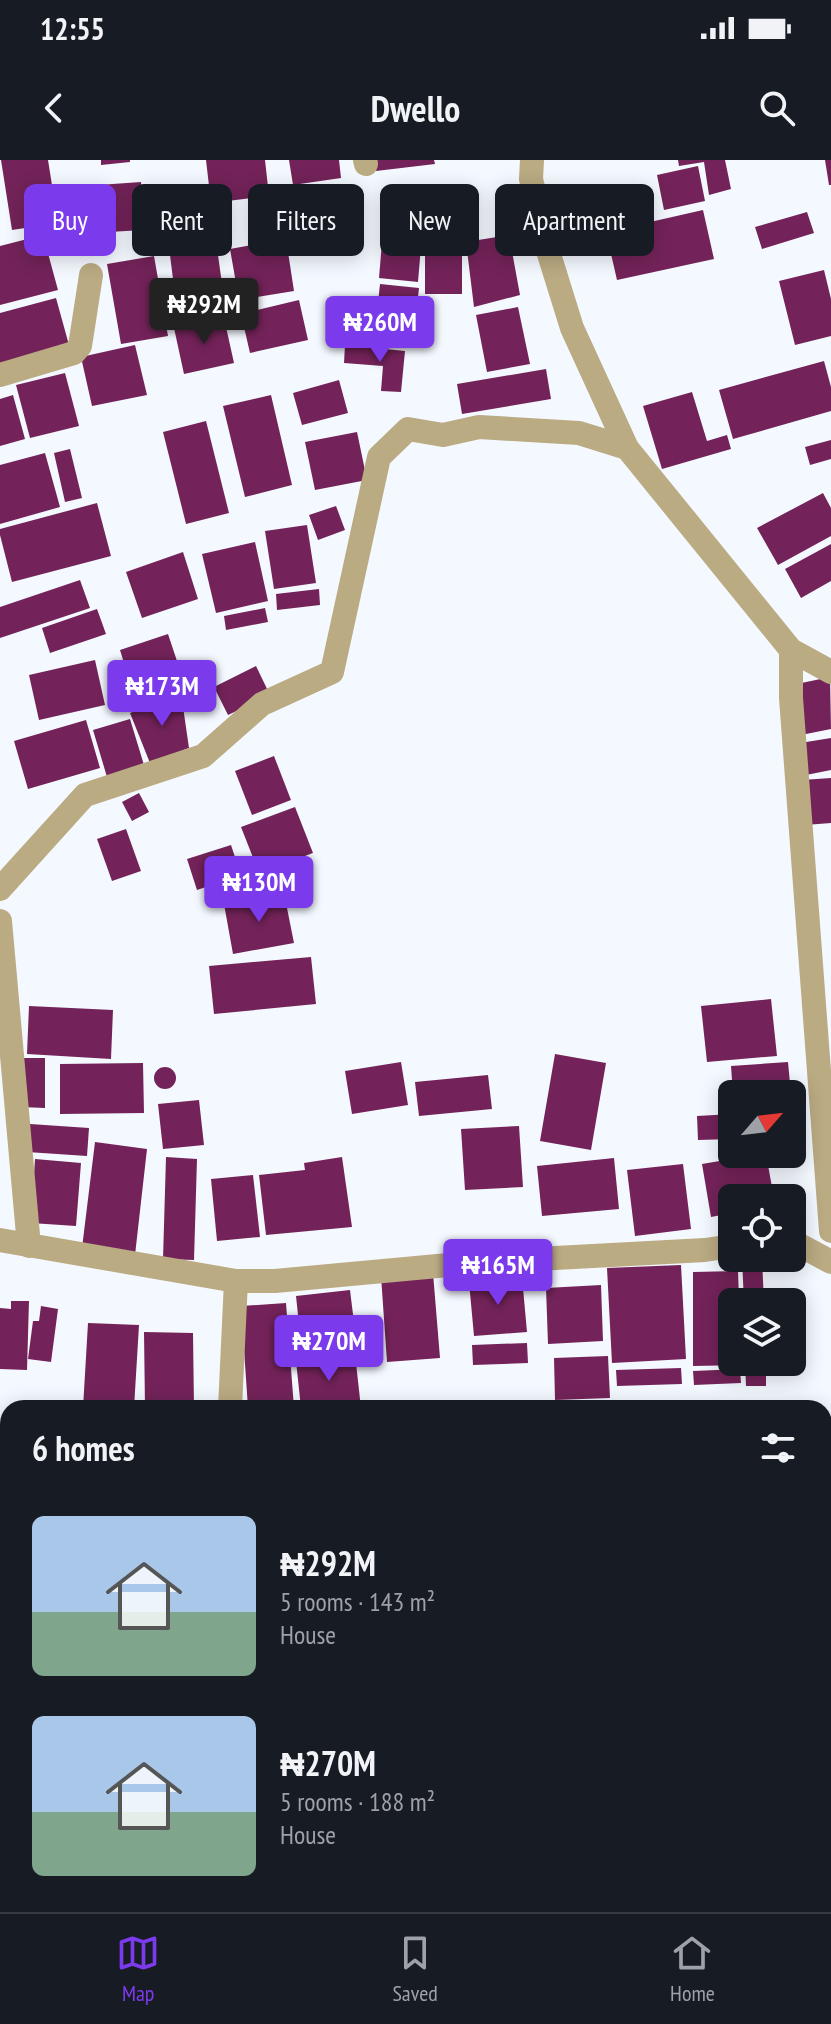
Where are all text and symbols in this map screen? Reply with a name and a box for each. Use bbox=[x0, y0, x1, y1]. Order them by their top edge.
text: 12:55 bbox=[40, 9, 105, 48]
text: Dwello bbox=[371, 85, 460, 132]
icon: back bbox=[32, 86, 76, 130]
icon: search bbox=[755, 86, 799, 130]
chip: Buy bbox=[24, 184, 116, 256]
chip: Rent bbox=[132, 184, 232, 256]
chip: Filters bbox=[248, 184, 364, 256]
chip: New bbox=[380, 184, 479, 256]
chip: Apartment bbox=[495, 184, 654, 256]
pin: ₦292M bbox=[148, 278, 260, 346]
text: ₦292M bbox=[167, 287, 241, 320]
pin: ₦260M bbox=[324, 296, 436, 364]
text: ₦260M bbox=[343, 305, 417, 338]
pin: ₦173M bbox=[106, 660, 218, 728]
text: ₦173M bbox=[125, 669, 199, 702]
pin: ₦130M bbox=[203, 856, 315, 924]
text: ₦130M bbox=[222, 865, 296, 898]
north arrow bbox=[718, 1080, 806, 1168]
map controls bbox=[718, 1080, 806, 1376]
button: locate bbox=[718, 1184, 806, 1272]
pin: ₦165M bbox=[442, 1239, 554, 1307]
text: ₦165M bbox=[461, 1248, 535, 1281]
button: layers bbox=[718, 1288, 806, 1376]
pin: ₦270M bbox=[273, 1315, 385, 1383]
text: ₦270M bbox=[292, 1324, 366, 1357]
text: 6 homes bbox=[32, 1426, 135, 1470]
icon: filters bbox=[756, 1426, 800, 1470]
text: ₦292M bbox=[280, 1541, 376, 1585]
icon: home bbox=[96, 1548, 192, 1644]
text: 5 rooms · 143 m² bbox=[280, 1585, 435, 1618]
text: House bbox=[280, 1618, 336, 1651]
text: ₦270M bbox=[280, 1741, 376, 1785]
icon: home bbox=[96, 1748, 192, 1844]
text: 5 rooms · 188 m² bbox=[280, 1785, 435, 1818]
text: House bbox=[280, 1818, 336, 1851]
tab: Map bbox=[116, 1931, 160, 2007]
tab: Saved bbox=[392, 1931, 438, 2007]
tab: Home bbox=[670, 1931, 715, 2007]

